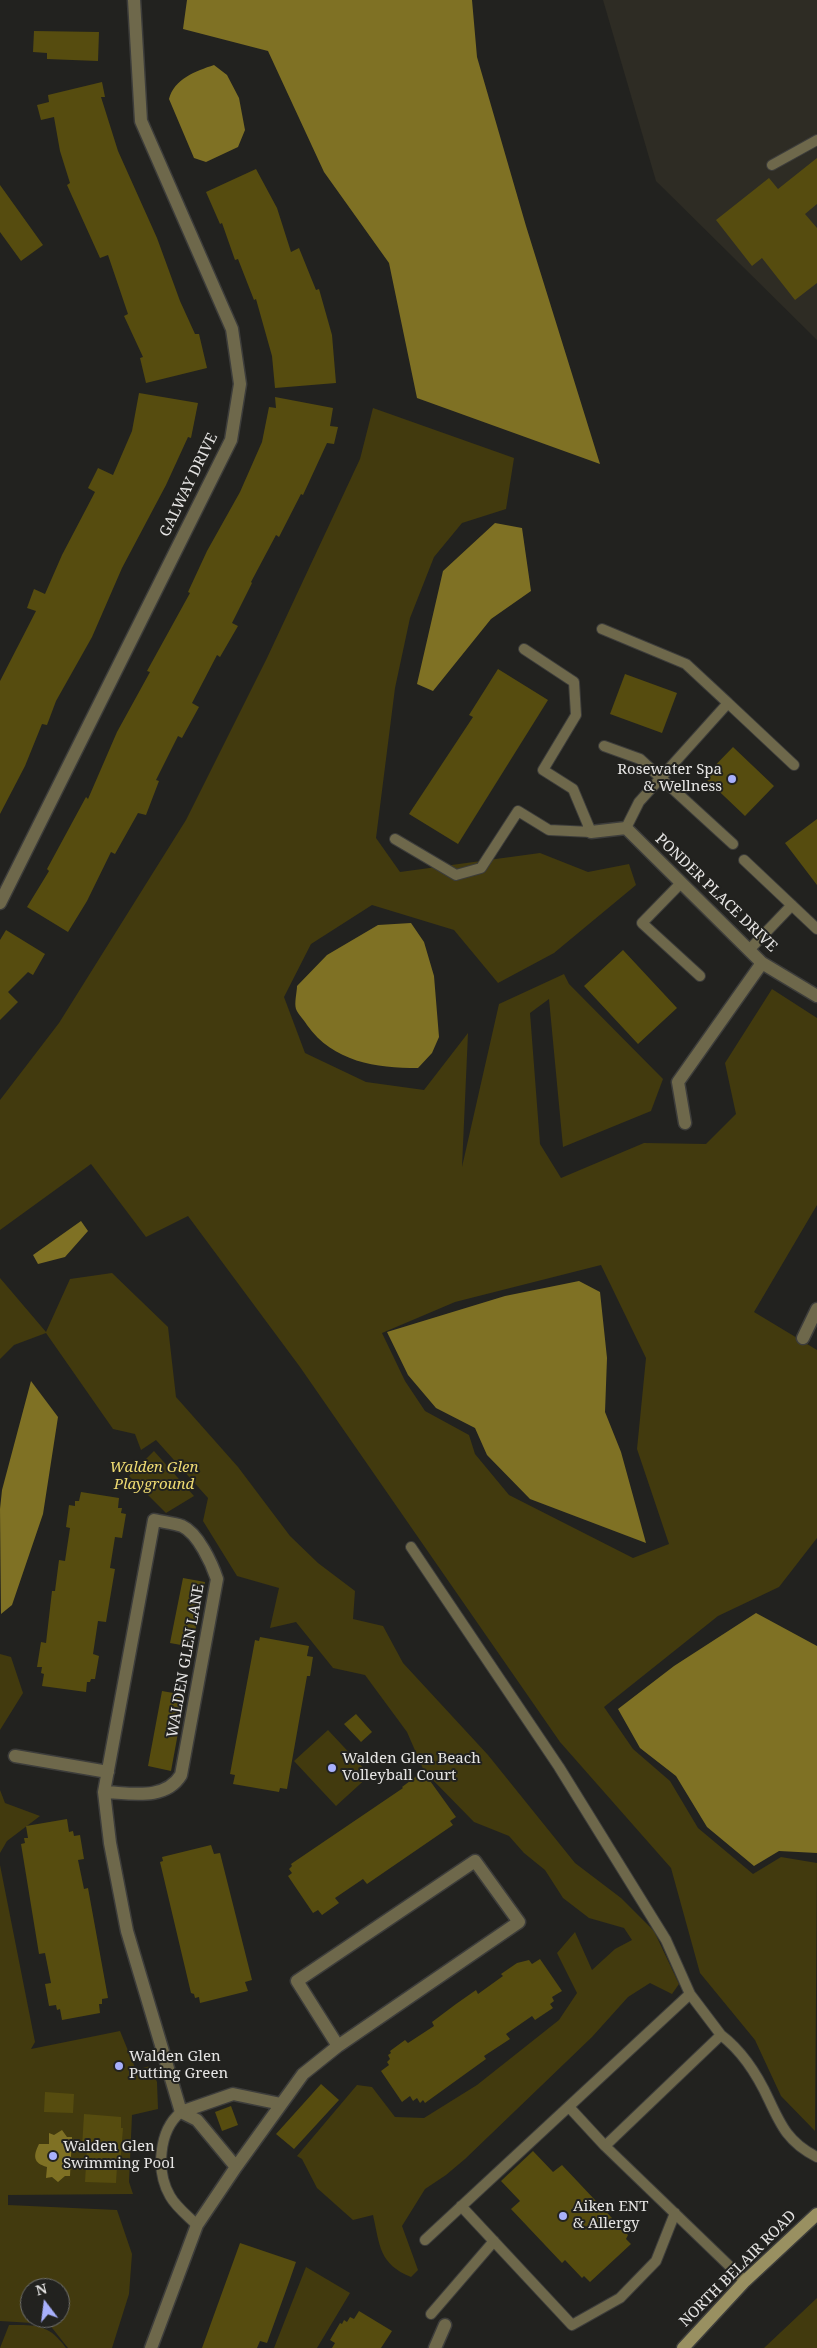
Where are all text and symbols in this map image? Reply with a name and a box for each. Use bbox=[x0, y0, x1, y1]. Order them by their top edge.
street label: GALWAY DRIVE bbox=[156, 430, 222, 540]
place label: Rosewater Spa & Wellness bbox=[617, 761, 722, 796]
marker: Rosewater Spa & Wellness bbox=[726, 773, 738, 785]
street label: PONDER PLACE DRIVE bbox=[651, 830, 781, 956]
park label: Walden Glen Playground bbox=[110, 1459, 198, 1494]
street label: WALDEN GLEN LANE bbox=[164, 1583, 208, 1739]
place label: Walden Glen Beach Volleyball Court bbox=[342, 1750, 481, 1785]
marker: Walden Glen Beach Volleyball Court bbox=[326, 1762, 338, 1774]
place label: Walden Glen Putting Green bbox=[129, 2048, 228, 2083]
marker: Walden Glen Putting Green bbox=[113, 2060, 125, 2072]
place label: Walden Glen Swimming Pool bbox=[63, 2138, 175, 2173]
marker: Walden Glen Swimming Pool bbox=[47, 2150, 59, 2162]
place label: Aiken ENT & Allergy bbox=[573, 2198, 648, 2233]
street label: NORTH BELAIR ROAD bbox=[676, 2207, 800, 2331]
marker: Aiken ENT & Allergy bbox=[557, 2210, 569, 2222]
north arrow bbox=[20, 2278, 70, 2328]
text: N bbox=[33, 2278, 49, 2300]

